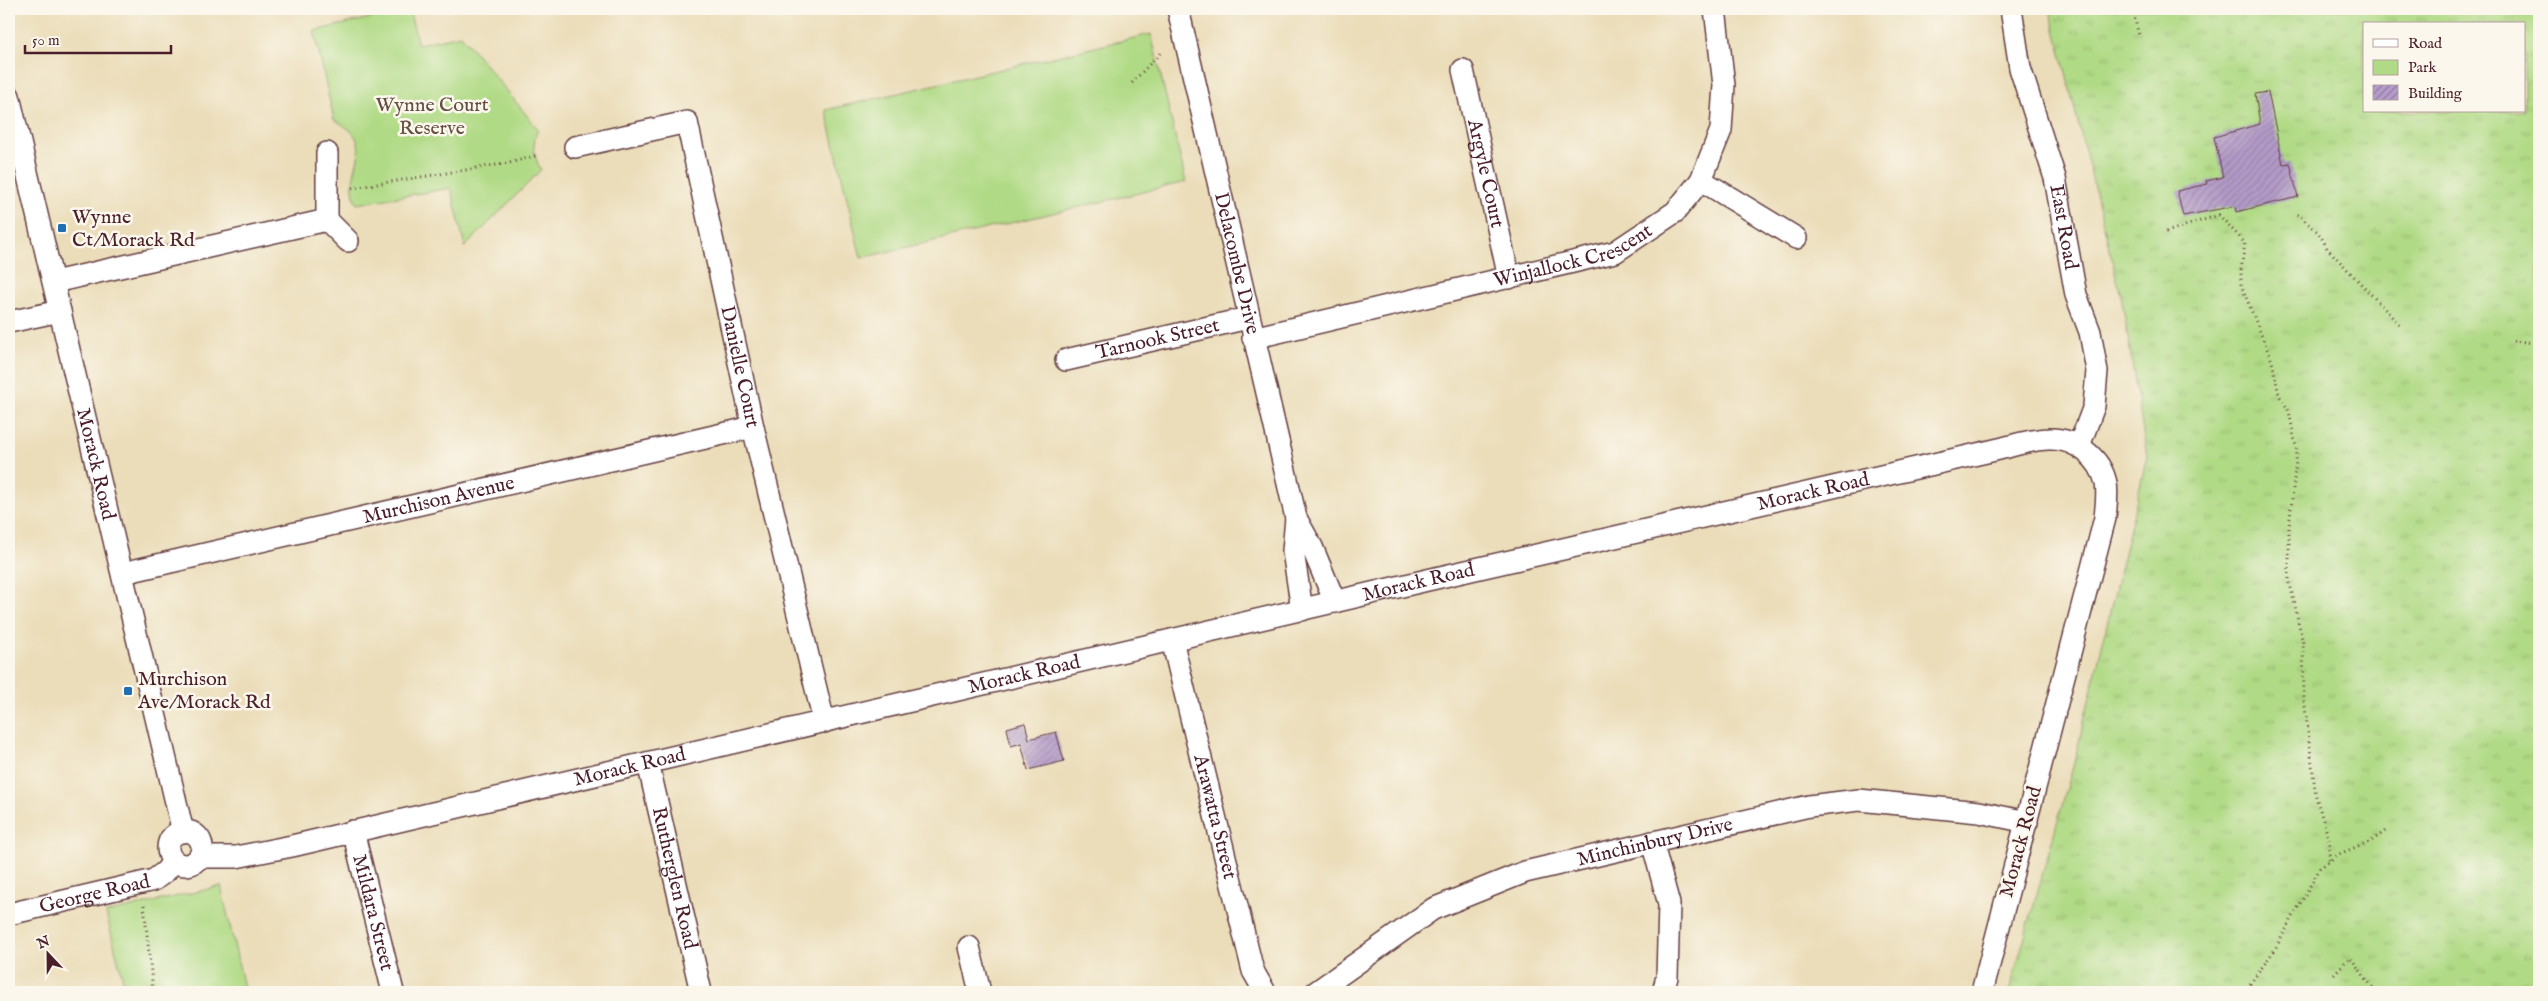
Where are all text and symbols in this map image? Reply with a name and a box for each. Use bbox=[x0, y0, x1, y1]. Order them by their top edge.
scale bar bbox=[25, 22, 171, 54]
legend bbox=[2363, 22, 2526, 112]
text: 50 m bbox=[32, 31, 60, 50]
text: Road bbox=[2408, 34, 2443, 53]
text: Park bbox=[2408, 58, 2438, 77]
text: Building bbox=[2408, 84, 2463, 103]
park label: Wynne Court Reserve bbox=[375, 93, 489, 141]
street label: Argyle Court bbox=[1462, 116, 1510, 230]
street label: East Road bbox=[2044, 183, 2084, 272]
street label: Delacombe Drive bbox=[1208, 190, 1265, 337]
place label: Wynne Ct/Morack Rd bbox=[72, 205, 195, 253]
street label: Winjallock Crescent bbox=[1491, 218, 1657, 293]
marker: Wynne Ct/Morack Rd bbox=[56, 222, 68, 234]
street label: Danielle Court bbox=[715, 303, 765, 430]
street label: Tarnook Street bbox=[1093, 312, 1222, 365]
street label: Morack Road bbox=[71, 405, 121, 523]
street label: Morack Road bbox=[1755, 467, 1872, 517]
street label: Murchison Avenue bbox=[360, 470, 517, 530]
street label: Morack Road bbox=[1360, 557, 1477, 607]
street label: Morack Road bbox=[966, 649, 1083, 700]
place label: Murchison Ave/Morack Rd bbox=[137, 667, 271, 715]
marker: Murchison Ave/Morack Rd bbox=[122, 685, 134, 697]
street label: Morack Road bbox=[571, 742, 689, 792]
street label: Arawatta Street bbox=[1188, 751, 1243, 882]
street label: Morack Road bbox=[1994, 783, 2048, 900]
street label: Rutherglen Road bbox=[646, 804, 703, 952]
street label: Minchinbury Drive bbox=[1575, 812, 1735, 872]
street label: Mildara Street bbox=[347, 852, 400, 973]
street label: George Road bbox=[37, 869, 153, 919]
north arrow bbox=[22, 928, 72, 978]
text: N bbox=[34, 932, 52, 954]

